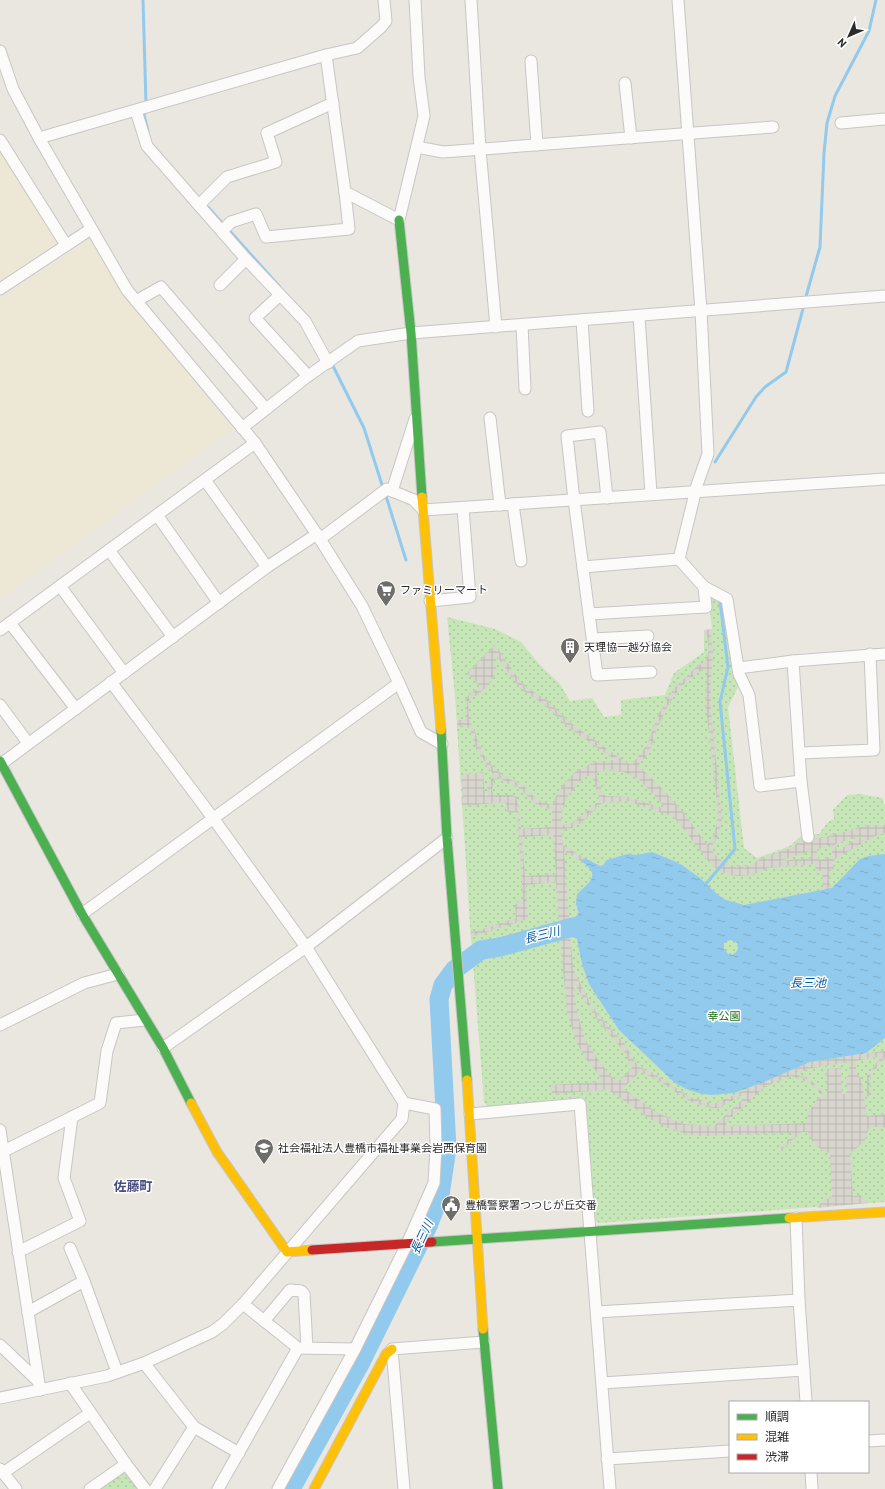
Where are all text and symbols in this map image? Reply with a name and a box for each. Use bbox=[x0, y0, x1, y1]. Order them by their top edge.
north arrow bbox=[829, 16, 869, 56]
text: N bbox=[834, 36, 849, 51]
supermarket icon: ファミリーマート bbox=[375, 579, 397, 607]
place label: ファミリーマート bbox=[400, 583, 488, 597]
building icon: 天理協一越分協会 bbox=[559, 636, 581, 664]
place label: 天理協一越分協会 bbox=[584, 640, 672, 654]
water label: 長三川 bbox=[523, 922, 563, 946]
water label: 長三池 bbox=[790, 975, 827, 990]
park label: 幸公園 bbox=[708, 1009, 741, 1023]
school or university icon: 社会福祉法人豊橋市福祉事業会岩西保育園 bbox=[253, 1137, 275, 1165]
place label: 社会福祉法人豊橋市福祉事業会岩西保育園 bbox=[278, 1141, 487, 1155]
district label: 佐藤町 bbox=[113, 1178, 153, 1195]
public building icon: 豊橋警察署つつじが丘交番 bbox=[440, 1194, 462, 1222]
place label: 豊橋警察署つつじが丘交番 bbox=[465, 1198, 597, 1212]
water label: 長三川 bbox=[407, 1215, 437, 1256]
legend bbox=[729, 1401, 869, 1473]
text: 順調 bbox=[765, 1409, 789, 1424]
text: 混雑 bbox=[765, 1429, 789, 1444]
text: 渋滞 bbox=[765, 1449, 789, 1464]

